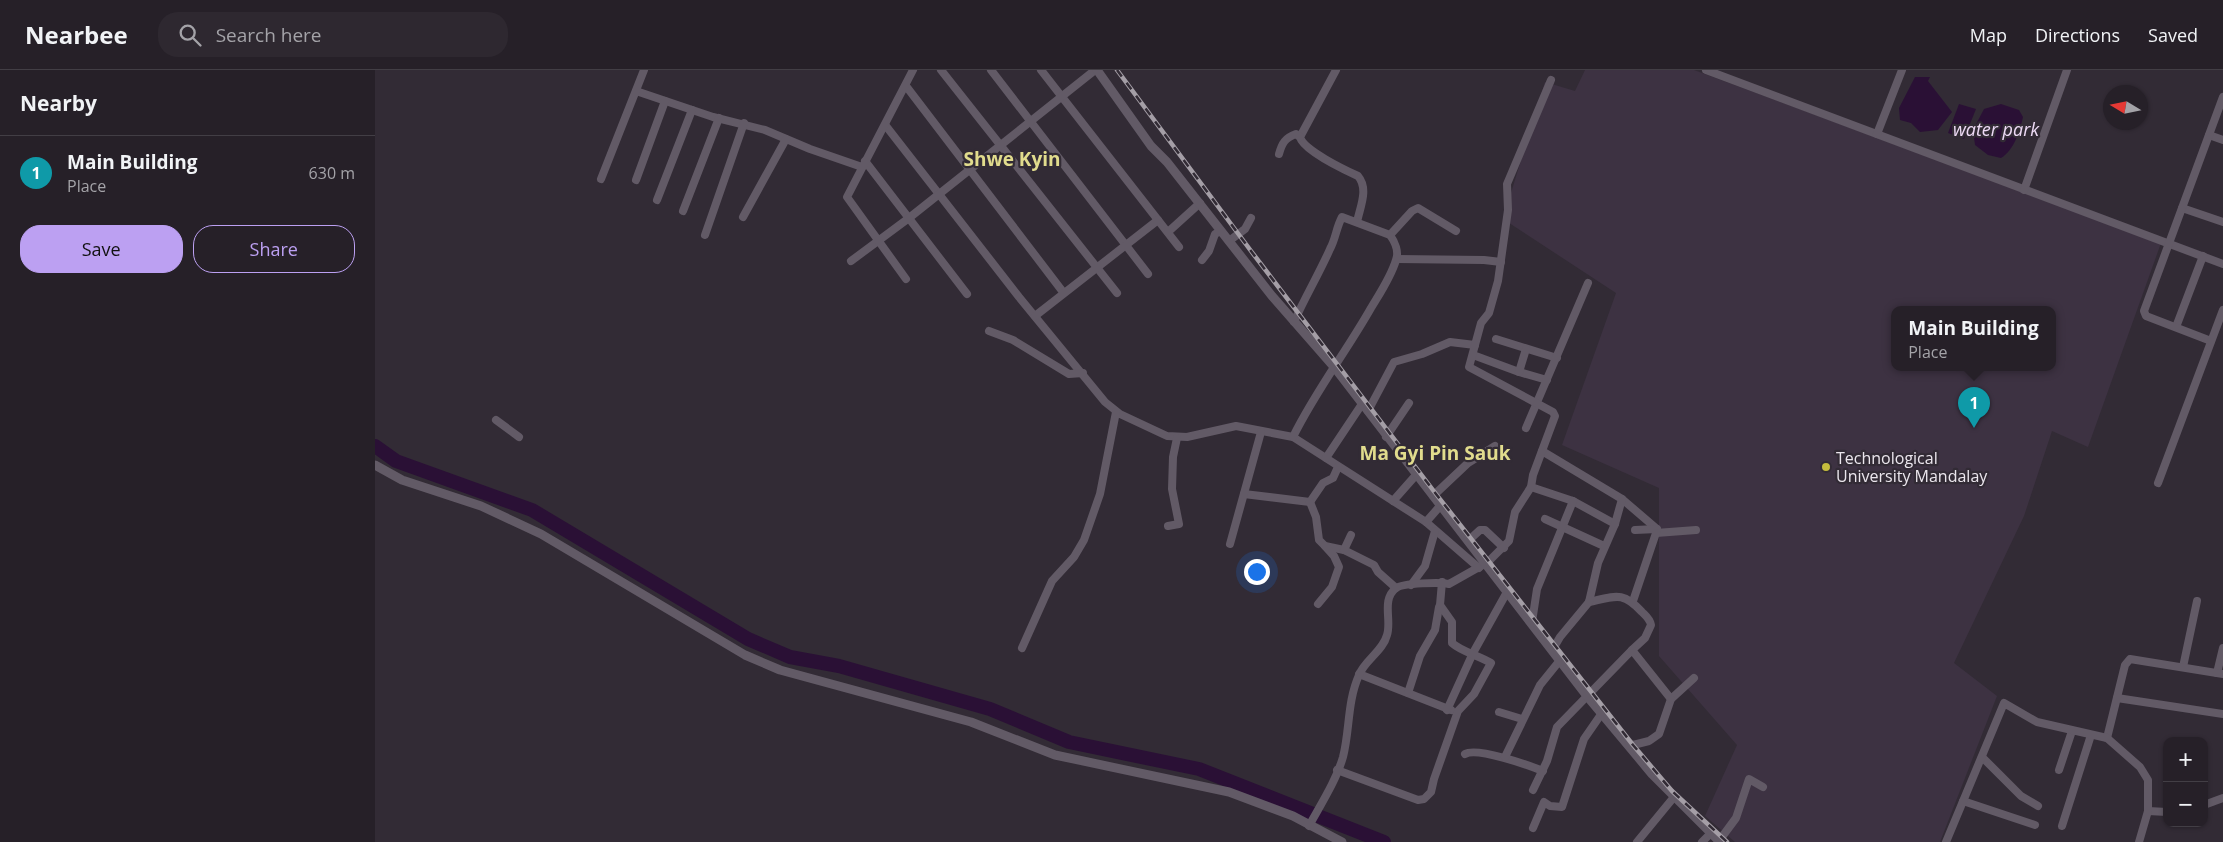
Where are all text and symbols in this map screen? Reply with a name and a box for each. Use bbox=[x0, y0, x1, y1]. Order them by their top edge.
search box bbox=[158, 12, 508, 57]
text: Nearbee bbox=[25, 18, 128, 51]
icon: search bbox=[176, 21, 204, 49]
text: Search here bbox=[216, 22, 322, 48]
text: Map bbox=[1970, 23, 2007, 47]
text: Directions bbox=[2035, 23, 2120, 47]
text: Saved bbox=[2148, 23, 2198, 47]
north arrow bbox=[2103, 85, 2148, 130]
text: Nearby bbox=[20, 89, 97, 117]
water label: water park bbox=[1953, 117, 2040, 141]
district label: Shwe Kyin bbox=[963, 146, 1061, 172]
text: Main Building bbox=[67, 149, 198, 175]
text: 1 bbox=[31, 162, 41, 184]
text: 630 m bbox=[309, 162, 355, 184]
text: Place bbox=[67, 175, 106, 197]
button: Save bbox=[20, 225, 183, 273]
button: Share bbox=[193, 225, 355, 273]
popup bbox=[1891, 306, 2056, 371]
text: Main Building bbox=[1908, 315, 2039, 341]
text: Place bbox=[1908, 341, 1947, 363]
pin: 1 bbox=[1958, 387, 1990, 428]
district label: Ma Gyi Pin Sauk bbox=[1360, 440, 1511, 466]
place label: Technological University Mandalay bbox=[1836, 447, 1988, 487]
marker: Technological University Mandalay bbox=[1820, 461, 1832, 473]
your location bbox=[1244, 559, 1270, 585]
map controls bbox=[2163, 737, 2208, 827]
button: + bbox=[2163, 737, 2208, 782]
button: − bbox=[2163, 782, 2208, 827]

